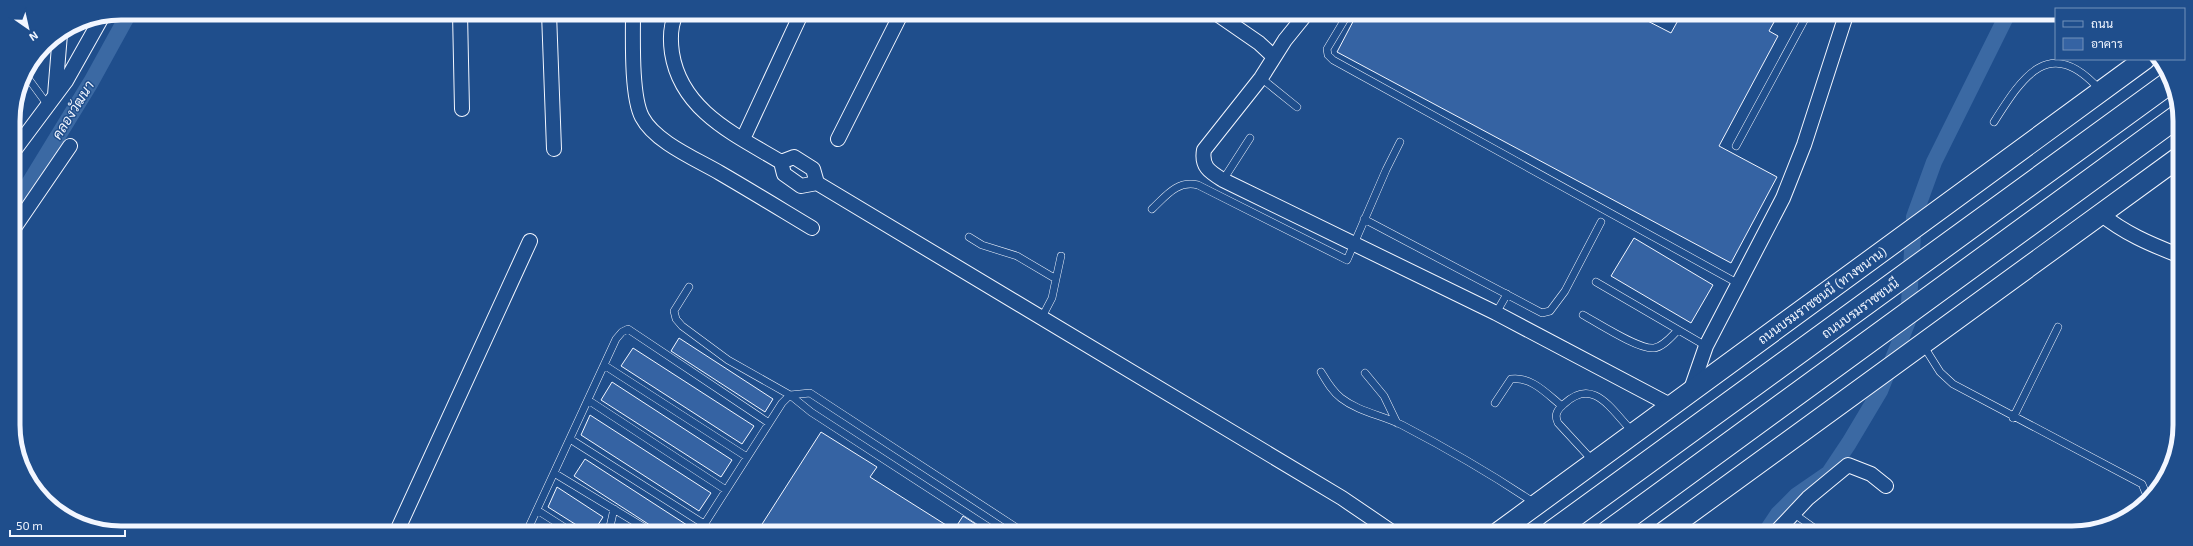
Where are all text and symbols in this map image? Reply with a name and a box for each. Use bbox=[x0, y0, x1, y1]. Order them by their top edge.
north arrow bbox=[8, 8, 48, 48]
legend bbox=[2055, 8, 2185, 60]
text: ถนน bbox=[2091, 16, 2114, 30]
text: N bbox=[27, 29, 41, 44]
text: อาคาร bbox=[2091, 36, 2123, 50]
water label: คลองวัฒนา bbox=[48, 77, 97, 142]
street label: ถนนบรมราชชนนี (ทางขนาน) bbox=[1755, 243, 1889, 347]
street label: ถนนบรมราชชนนี bbox=[1818, 275, 1902, 341]
scale bar bbox=[10, 512, 125, 538]
text: 50 m bbox=[16, 518, 43, 532]

